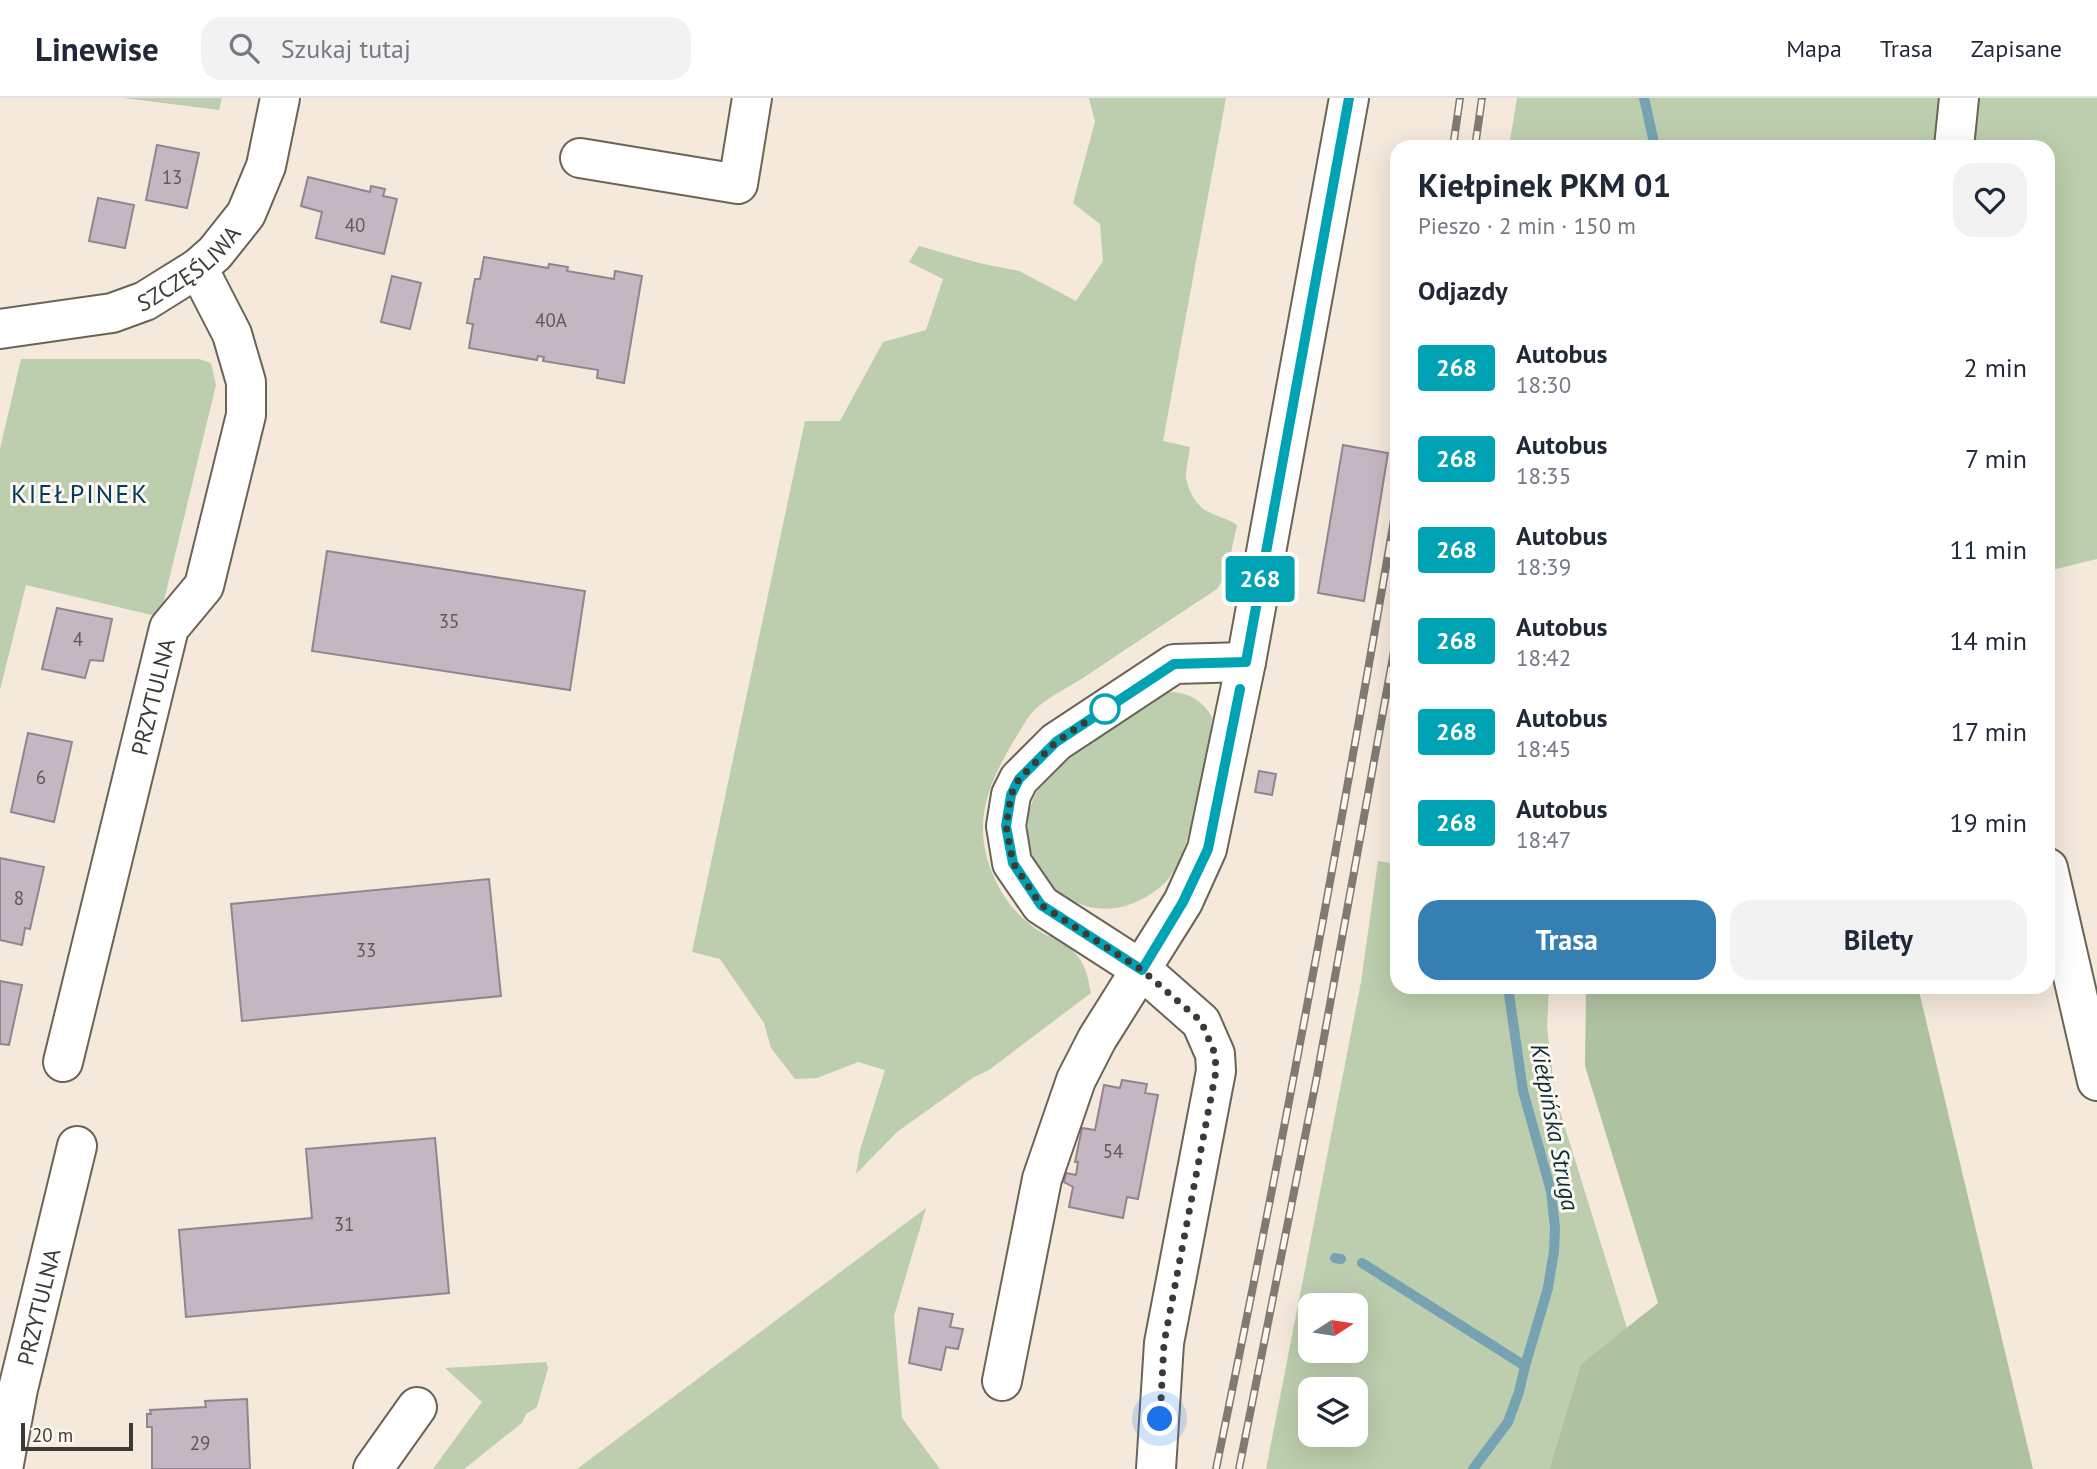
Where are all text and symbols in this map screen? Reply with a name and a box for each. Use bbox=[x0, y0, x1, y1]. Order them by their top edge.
search box bbox=[201, 17, 691, 80]
text: Linewise bbox=[35, 27, 159, 70]
icon: search bbox=[225, 29, 263, 67]
text: Szukaj tutaj bbox=[281, 32, 411, 65]
text: Mapa bbox=[1786, 33, 1842, 64]
text: Trasa bbox=[1880, 33, 1933, 64]
text: Zapisane bbox=[1971, 33, 2062, 64]
text: Kiełpinek PKM 01 bbox=[1418, 163, 1671, 206]
button: heart bbox=[1953, 163, 2027, 237]
house number: 13 bbox=[162, 165, 182, 189]
text: Pieszo · 2 min · 150 m bbox=[1418, 211, 1636, 240]
house number: 40 bbox=[345, 213, 365, 237]
street label: SZCZĘŚLIWA bbox=[133, 219, 246, 317]
text: Odjazdy bbox=[1418, 274, 1508, 307]
house number: 40A bbox=[535, 308, 567, 332]
text: Autobus bbox=[1516, 337, 1608, 370]
text: 2 min bbox=[1964, 351, 2027, 384]
text: 268 bbox=[1436, 352, 1477, 383]
text: 18:30 bbox=[1516, 370, 1571, 399]
text: Autobus bbox=[1516, 428, 1608, 461]
text: 7 min bbox=[1965, 442, 2027, 475]
text: 268 bbox=[1436, 443, 1477, 474]
text: 18:35 bbox=[1516, 461, 1571, 490]
district label: KIEŁPINEK bbox=[11, 477, 149, 510]
text: Autobus bbox=[1516, 519, 1608, 552]
text: 11 min bbox=[1949, 533, 2027, 566]
text: 268 bbox=[1436, 534, 1477, 565]
text: 18:39 bbox=[1516, 552, 1571, 581]
line badge: 268 bbox=[1220, 556, 1300, 602]
text: 268 bbox=[1240, 563, 1280, 594]
house number: 35 bbox=[439, 609, 459, 633]
text: Autobus bbox=[1516, 610, 1608, 643]
text: 14 min bbox=[1949, 624, 2027, 657]
text: 268 bbox=[1436, 625, 1477, 656]
house number: 4 bbox=[73, 627, 83, 651]
street label: PRZYTULNA bbox=[124, 635, 181, 758]
text: 18:42 bbox=[1516, 643, 1571, 672]
unlabelled marker bbox=[1090, 694, 1120, 724]
text: Autobus bbox=[1516, 701, 1608, 734]
text: 17 min bbox=[1951, 715, 2027, 748]
text: 268 bbox=[1436, 716, 1477, 747]
text: 18:45 bbox=[1516, 734, 1571, 763]
house number: 6 bbox=[36, 765, 46, 789]
text: Autobus bbox=[1516, 792, 1608, 825]
text: 19 min bbox=[1949, 806, 2027, 839]
text: 268 bbox=[1436, 807, 1477, 838]
text: 18:47 bbox=[1516, 825, 1571, 854]
house number: 8 bbox=[14, 886, 24, 910]
button: Trasa bbox=[1418, 900, 1716, 980]
button: Bilety bbox=[1730, 900, 2027, 980]
house number: 33 bbox=[356, 938, 376, 962]
water label: Kiełpińska Struga bbox=[1524, 1041, 1586, 1213]
house number: 54 bbox=[1103, 1139, 1123, 1163]
house number: 31 bbox=[334, 1212, 354, 1236]
street label: PRZYTULNA bbox=[10, 1245, 66, 1368]
north arrow bbox=[1298, 1293, 1368, 1363]
map controls bbox=[1298, 1293, 1368, 1447]
button: layers bbox=[1298, 1377, 1368, 1447]
your location bbox=[1142, 1401, 1177, 1436]
scale bar bbox=[21, 1420, 133, 1452]
text: 20 m bbox=[32, 1423, 73, 1447]
house number: 29 bbox=[190, 1431, 210, 1455]

